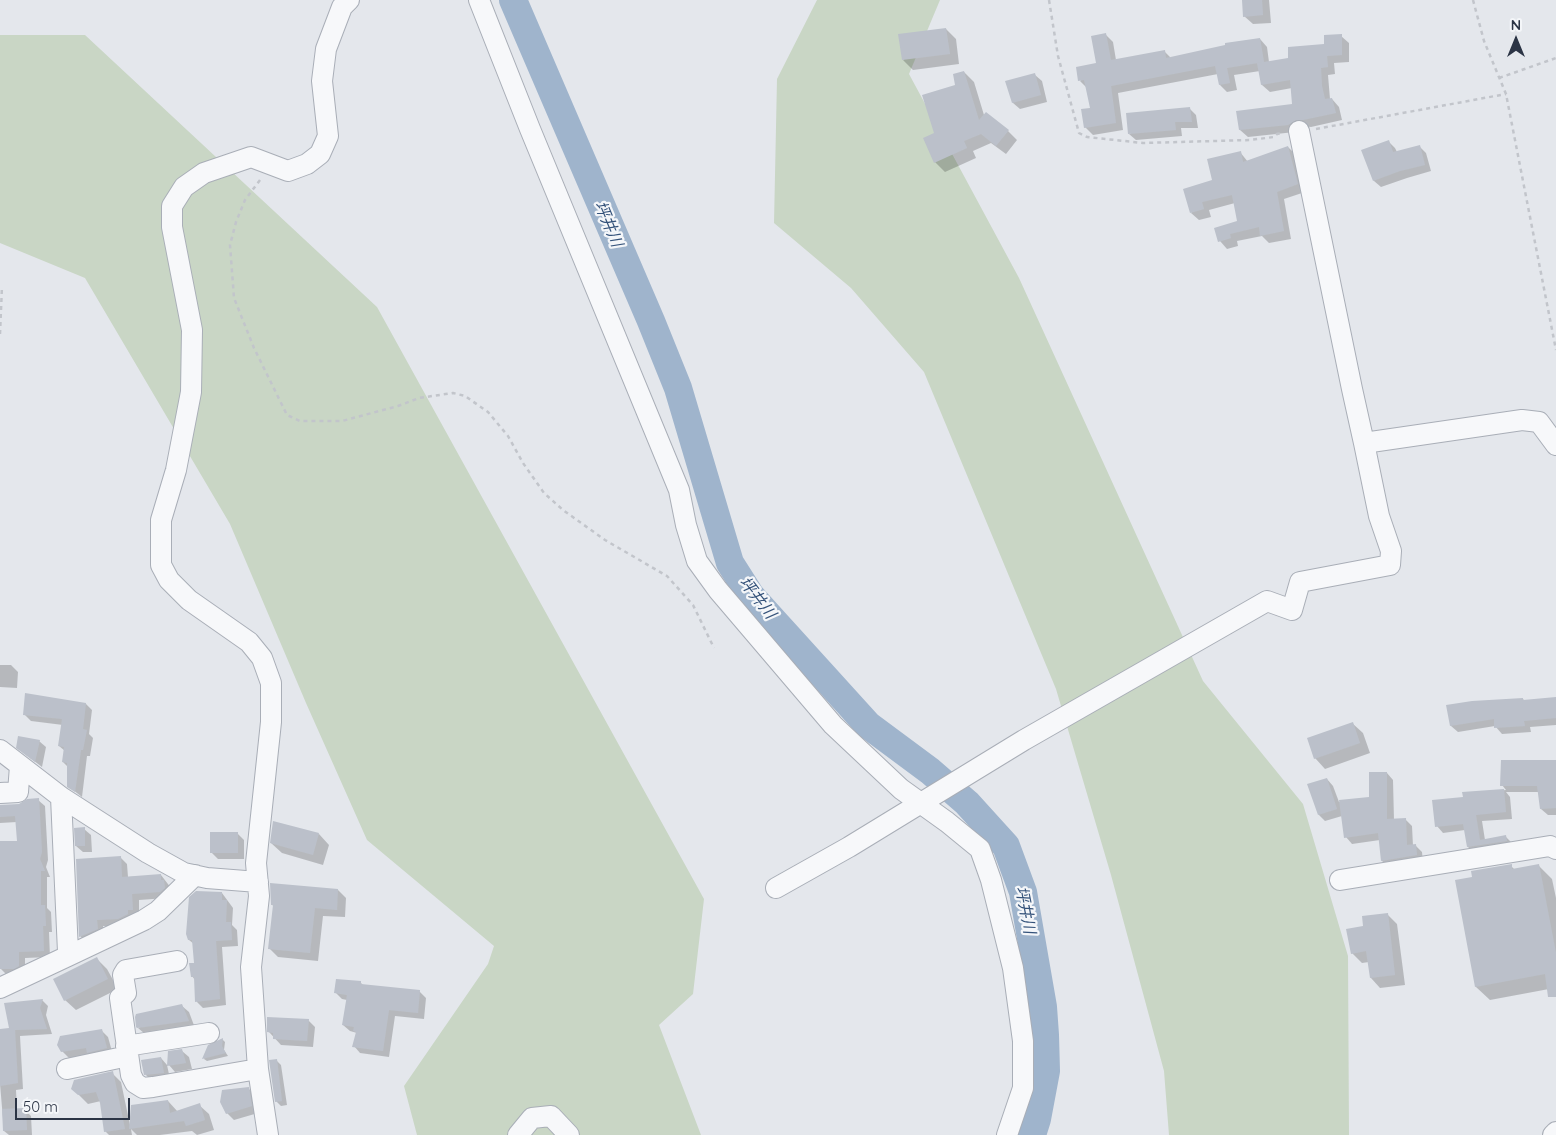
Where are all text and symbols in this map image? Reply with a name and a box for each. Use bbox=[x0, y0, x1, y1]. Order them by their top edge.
north arrow bbox=[1491, 15, 1541, 65]
text: N bbox=[1511, 16, 1521, 34]
water label: 坪井川 bbox=[590, 198, 626, 250]
water label: 坪井川 bbox=[735, 573, 779, 623]
water label: 坪井川 bbox=[1011, 885, 1039, 935]
scale bar bbox=[18, 1088, 132, 1120]
text: 50 m bbox=[23, 1097, 58, 1116]

